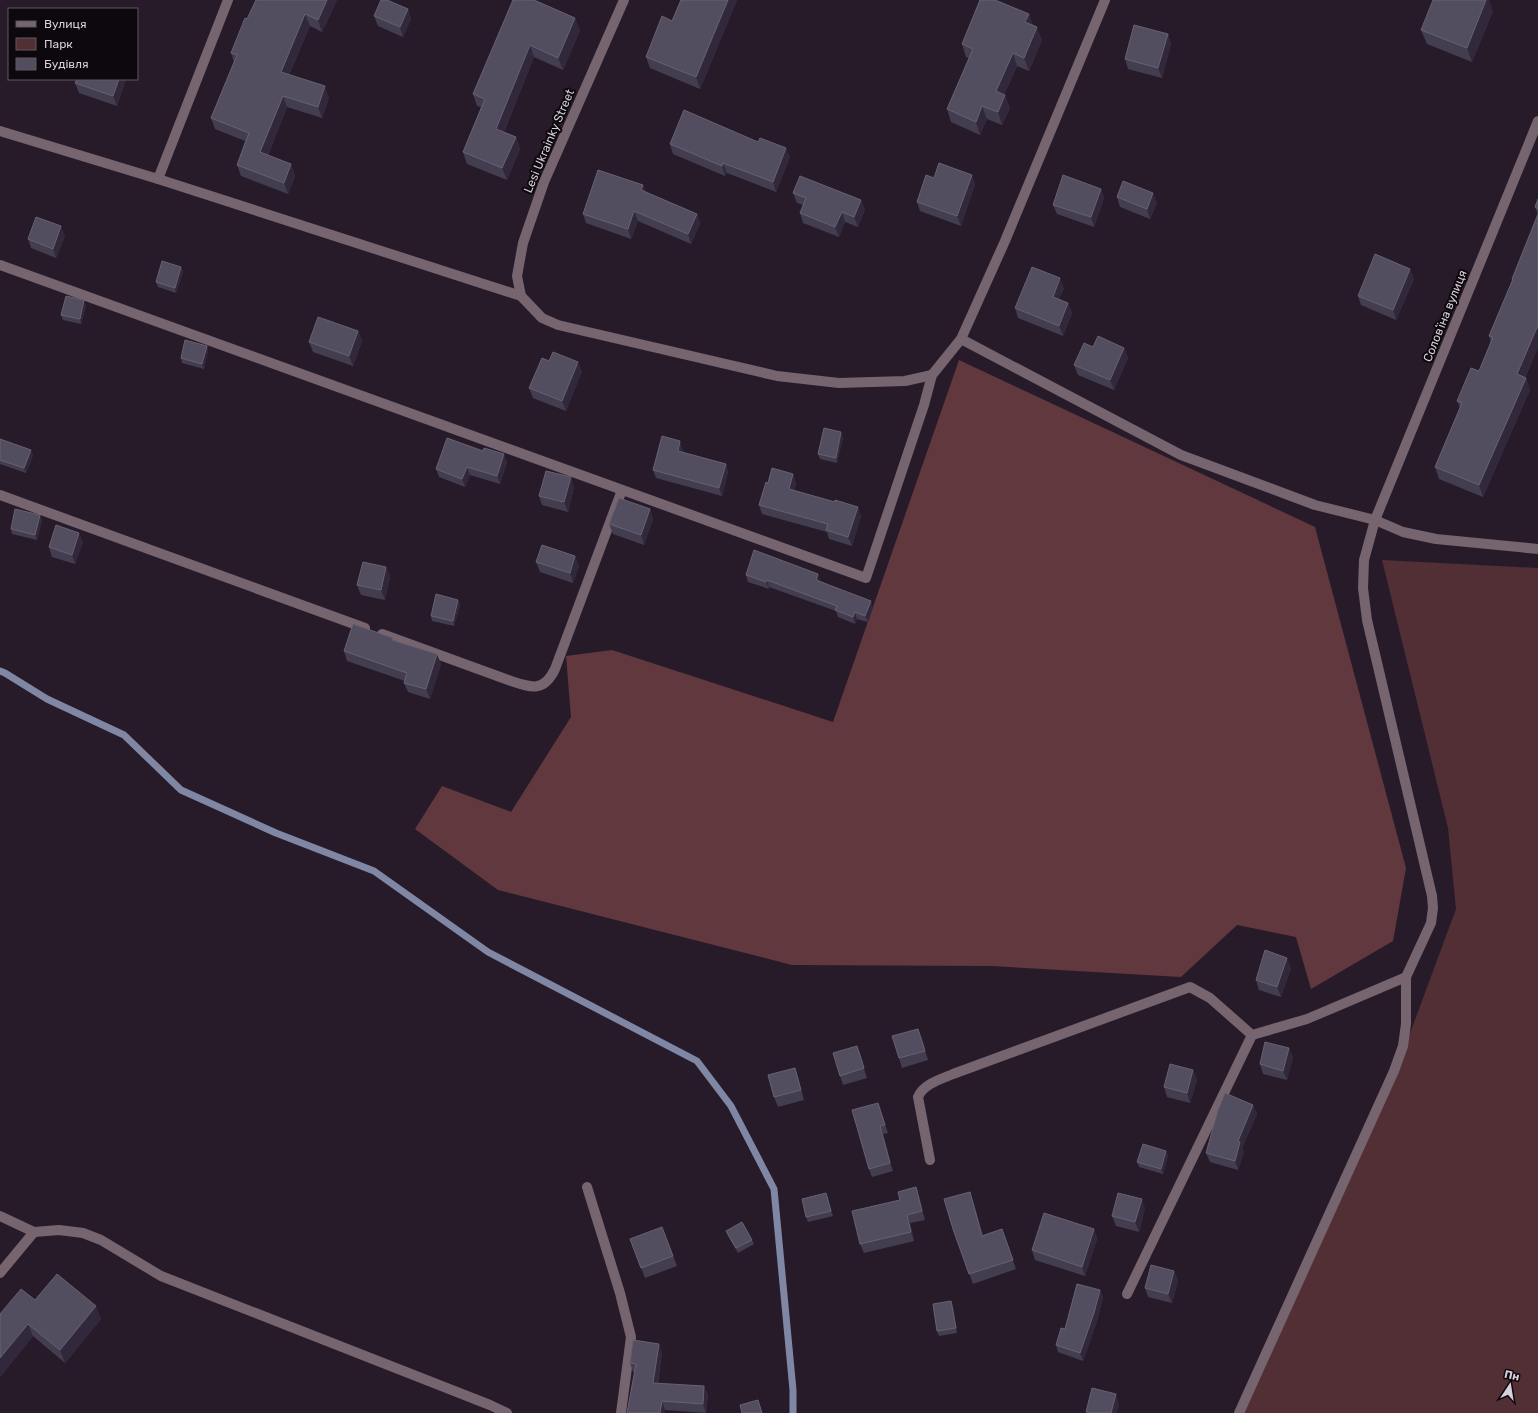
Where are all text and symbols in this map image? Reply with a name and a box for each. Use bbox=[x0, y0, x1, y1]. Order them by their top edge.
legend bbox=[8, 8, 138, 80]
text: Вулиця bbox=[44, 17, 86, 31]
text: Парк bbox=[44, 37, 73, 51]
text: Будівля bbox=[44, 57, 89, 71]
street label: Lesi Ukrainky Street bbox=[521, 87, 577, 195]
street label: Соловʼїна вулиця bbox=[1420, 268, 1470, 364]
north arrow bbox=[1490, 1365, 1530, 1405]
text: Пн bbox=[1503, 1368, 1521, 1384]

